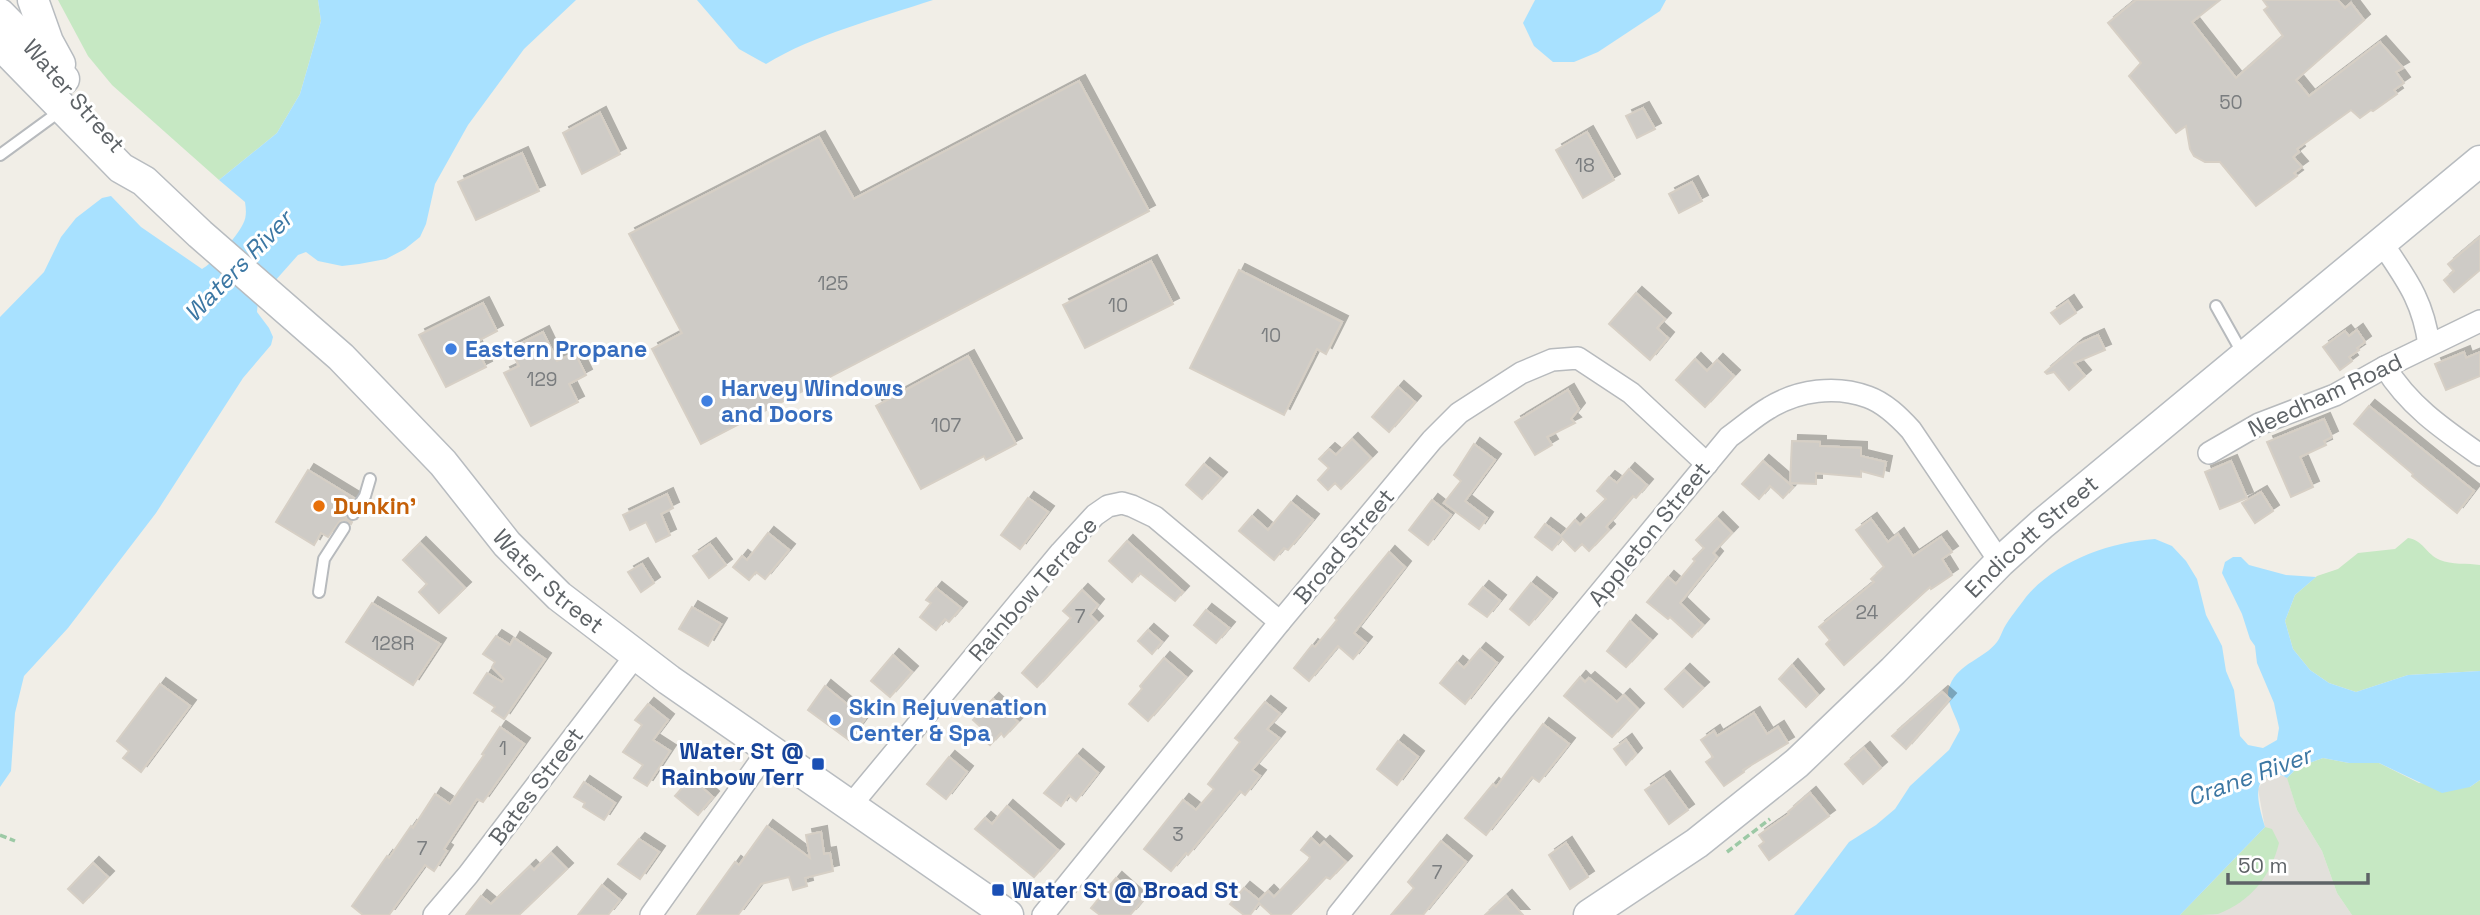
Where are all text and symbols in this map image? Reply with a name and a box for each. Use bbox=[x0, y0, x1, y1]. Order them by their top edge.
street label: Water Street bbox=[16, 33, 132, 159]
house number: 50 bbox=[2219, 90, 2243, 115]
house number: 18 bbox=[1575, 153, 1595, 178]
water label: Waters River bbox=[177, 202, 301, 328]
house number: 125 bbox=[818, 271, 848, 296]
house number: 10 bbox=[1108, 293, 1128, 318]
house number: 10 bbox=[1261, 323, 1281, 348]
place label: Eastern Propane bbox=[465, 334, 647, 364]
marker: Eastern Propane bbox=[443, 341, 459, 357]
street label: Needham Road bbox=[2243, 346, 2407, 444]
house number: 129 bbox=[527, 367, 557, 392]
place label: Harvey Windows and Doors bbox=[721, 373, 904, 429]
marker: Harvey Windows and Doors bbox=[699, 393, 715, 409]
house number: 107 bbox=[931, 413, 962, 438]
street label: Appleton Street bbox=[1581, 456, 1717, 612]
street label: Endicott Street bbox=[1958, 469, 2104, 604]
street label: Broad Street bbox=[1287, 482, 1401, 610]
place label: Dunkin' bbox=[333, 491, 416, 521]
marker: Dunkin' bbox=[311, 498, 327, 514]
street label: Rainbow Terrace bbox=[962, 510, 1104, 668]
street label: Water Street bbox=[486, 523, 610, 640]
house number: 24 bbox=[1856, 600, 1879, 625]
house number: 7 bbox=[1075, 604, 1086, 629]
house number: 128R bbox=[371, 631, 415, 656]
place label: Skin Rejuvenation Center & Spa bbox=[849, 692, 1047, 748]
marker: Skin Rejuvenation Center & Spa bbox=[827, 712, 843, 728]
street label: Bates Street bbox=[482, 721, 590, 851]
house number: 1 bbox=[499, 736, 507, 761]
place label: Water St @ Rainbow Terr bbox=[661, 736, 804, 792]
water label: Crane River bbox=[2183, 738, 2318, 813]
marker: Water St @ Rainbow Terr bbox=[810, 756, 826, 772]
house number: 3 bbox=[1172, 822, 1184, 847]
house number: 7 bbox=[417, 836, 428, 861]
scale bar bbox=[2228, 842, 2368, 886]
text: 50 m bbox=[2238, 852, 2288, 879]
house number: 7 bbox=[1432, 860, 1443, 885]
place label: Water St @ Broad St bbox=[1012, 875, 1239, 905]
marker: Water St @ Broad St bbox=[990, 882, 1006, 898]

